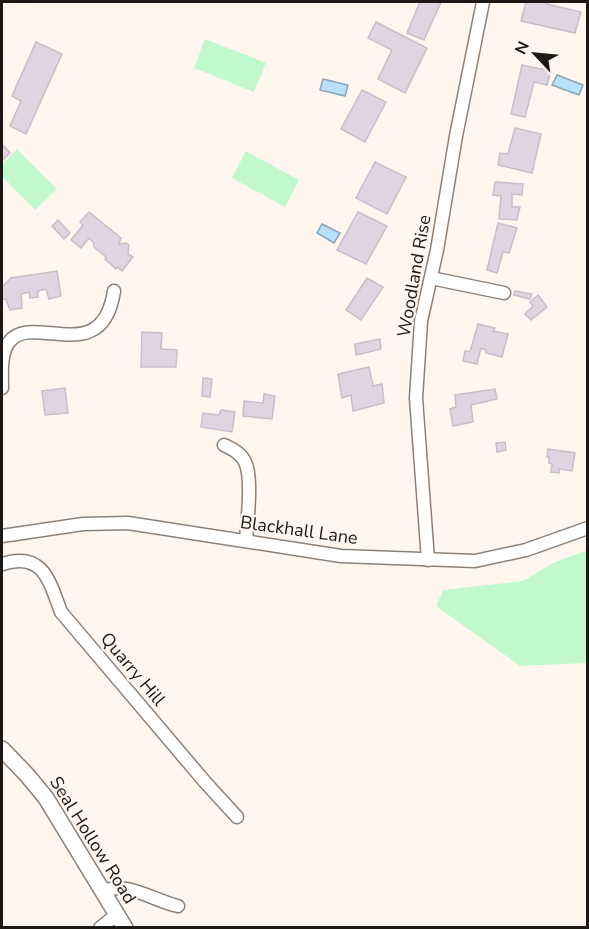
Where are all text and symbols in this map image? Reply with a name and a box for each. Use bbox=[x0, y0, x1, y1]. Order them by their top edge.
north arrow bbox=[505, 24, 565, 84]
text: N bbox=[510, 38, 535, 58]
street label: Woodland Rise bbox=[391, 213, 437, 339]
street label: Blackhall Lane bbox=[239, 510, 359, 550]
street label: Quarry Hill bbox=[95, 627, 171, 711]
street label: Seal Hollow Road bbox=[44, 772, 142, 908]

